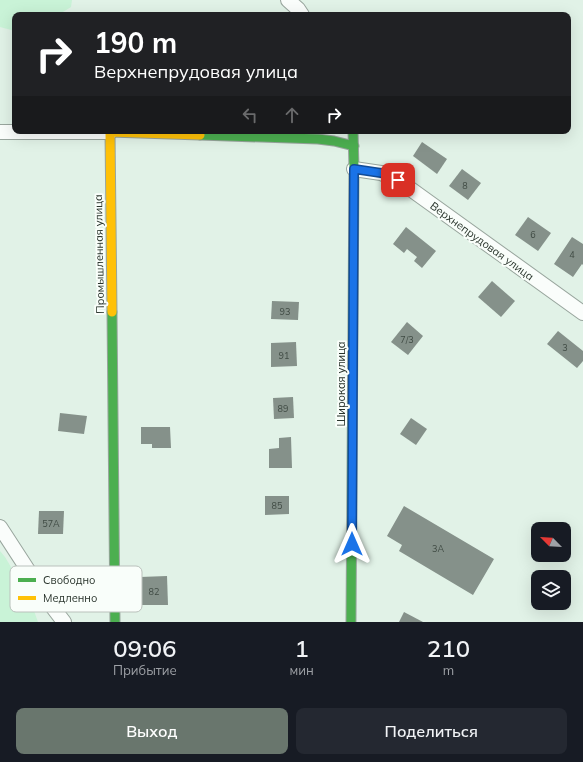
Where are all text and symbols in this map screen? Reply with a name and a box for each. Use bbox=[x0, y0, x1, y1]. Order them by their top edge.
text: 190 m bbox=[94, 25, 177, 60]
icon: right bbox=[28, 28, 80, 80]
text: Верхнепрудовая улица bbox=[94, 60, 298, 83]
icon: left bbox=[239, 104, 261, 126]
icon: ahead bbox=[281, 104, 303, 126]
icon: right bbox=[323, 104, 345, 126]
pin bbox=[381, 163, 415, 197]
icon: arrive bbox=[387, 169, 409, 191]
house number: 8 bbox=[462, 180, 468, 191]
street label: Промышленная улица bbox=[91, 194, 107, 314]
street label: Верхнепрудовая улица bbox=[427, 199, 537, 283]
house number: 6 bbox=[530, 229, 536, 240]
house number: 4 bbox=[569, 249, 575, 260]
house number: 93 bbox=[280, 306, 290, 317]
house number: 7/3 bbox=[400, 334, 414, 345]
street label: Широкая улица bbox=[334, 341, 348, 427]
house number: 3 bbox=[562, 342, 568, 353]
house number: 91 bbox=[279, 350, 289, 361]
house number: 89 bbox=[278, 403, 288, 414]
house number: 85 bbox=[272, 500, 283, 511]
house number: 57А bbox=[42, 518, 60, 529]
north arrow bbox=[531, 522, 571, 562]
map controls bbox=[531, 522, 571, 610]
position arrow bbox=[331, 523, 373, 565]
house number: 3А bbox=[432, 543, 444, 554]
legend bbox=[10, 566, 142, 612]
button: layers bbox=[531, 570, 571, 610]
text: Свободно bbox=[43, 573, 96, 587]
house number: 82 bbox=[149, 586, 159, 597]
text: Медленно bbox=[43, 591, 97, 605]
text: 09:06 bbox=[113, 633, 176, 663]
text: 1 bbox=[295, 633, 309, 663]
text: 210 bbox=[427, 633, 470, 663]
text: Прибытие bbox=[113, 662, 177, 678]
text: мин bbox=[290, 662, 314, 678]
text: m bbox=[443, 662, 454, 678]
button: Выход bbox=[16, 708, 288, 754]
button: Поделиться bbox=[296, 708, 567, 754]

